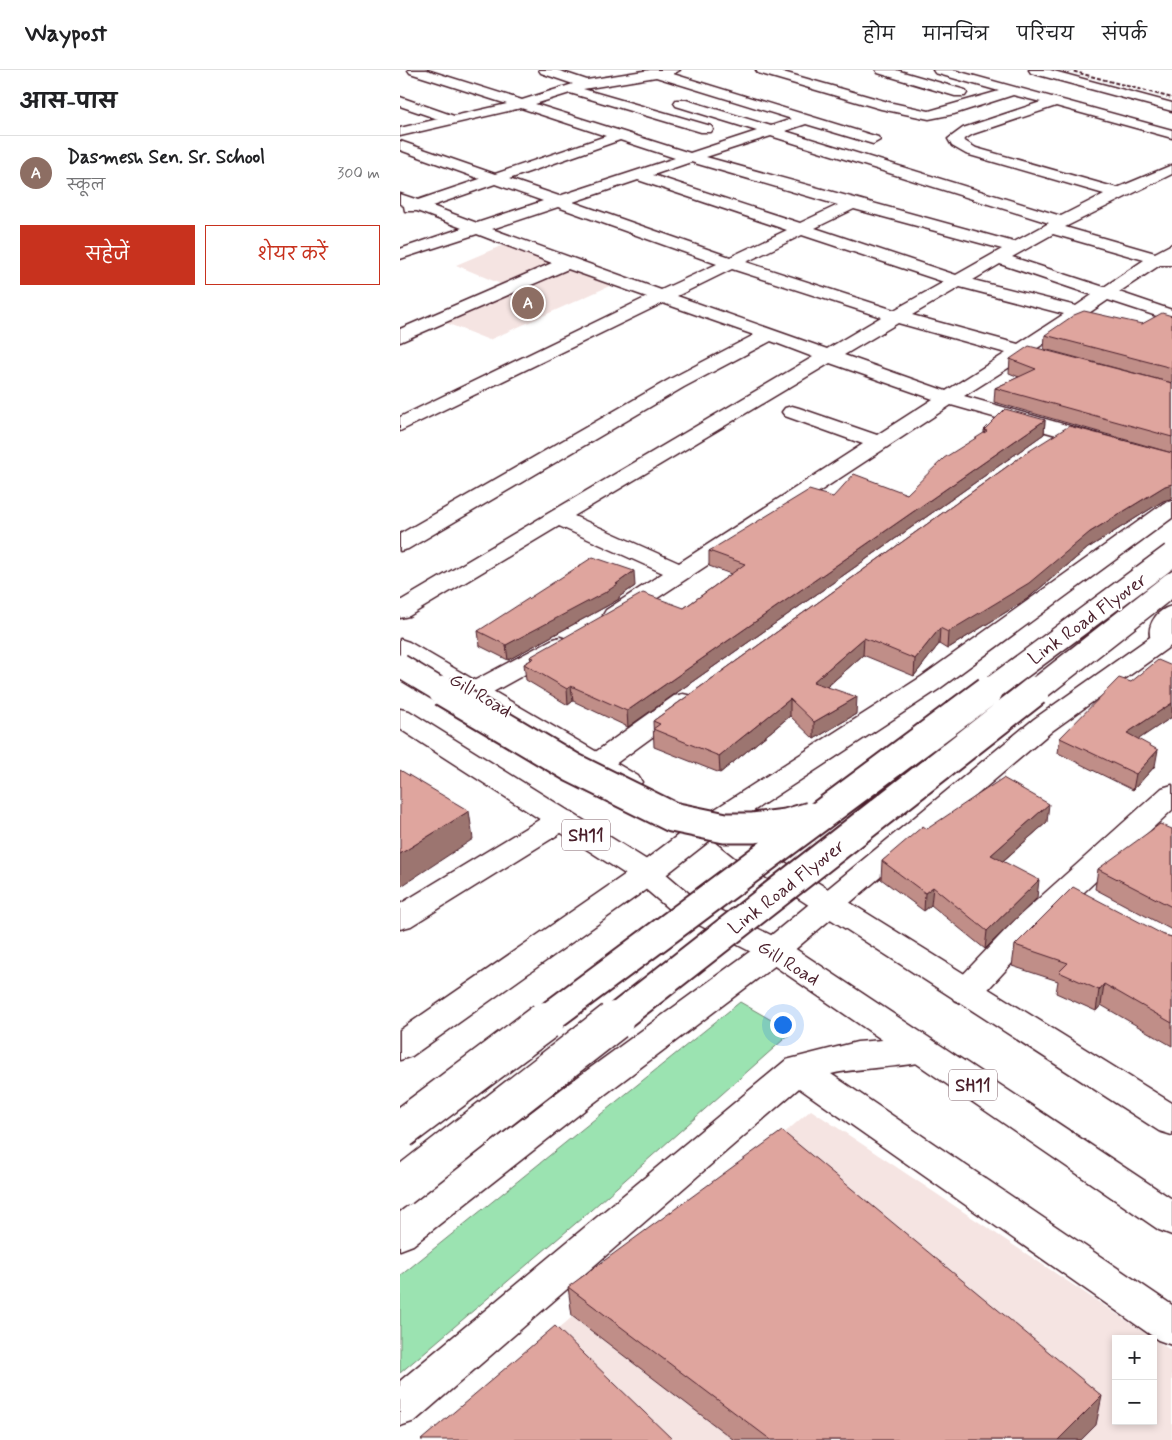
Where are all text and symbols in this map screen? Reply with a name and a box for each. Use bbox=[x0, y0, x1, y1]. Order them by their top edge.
text: Waypost bbox=[25, 19, 107, 50]
text: होम bbox=[863, 23, 895, 47]
text: मानचित्र bbox=[923, 23, 989, 47]
text: परिचय bbox=[1017, 23, 1074, 47]
text: संपर्क bbox=[1102, 23, 1147, 47]
text: आस-पास bbox=[20, 88, 117, 116]
text: Dasmesh Sen. Sr. School bbox=[67, 145, 265, 170]
text: A bbox=[31, 163, 41, 184]
text: 300 m bbox=[337, 163, 380, 184]
text: स्कूल bbox=[67, 175, 105, 196]
button: सहेजें bbox=[20, 225, 195, 285]
button: शेयर करें bbox=[205, 225, 380, 285]
pin: A bbox=[512, 284, 544, 322]
street label: Link Road Flyover bbox=[1023, 568, 1152, 671]
street label: Gill Road bbox=[444, 667, 516, 724]
road number: SH11 bbox=[562, 820, 610, 850]
street label: Link Road Flyover bbox=[723, 834, 850, 941]
street label: Gill Road bbox=[753, 935, 824, 992]
your location bbox=[770, 1012, 796, 1038]
road number: SH11 bbox=[949, 1070, 997, 1100]
map controls bbox=[1112, 1335, 1157, 1425]
button: + bbox=[1112, 1335, 1157, 1380]
button: − bbox=[1112, 1380, 1157, 1425]

